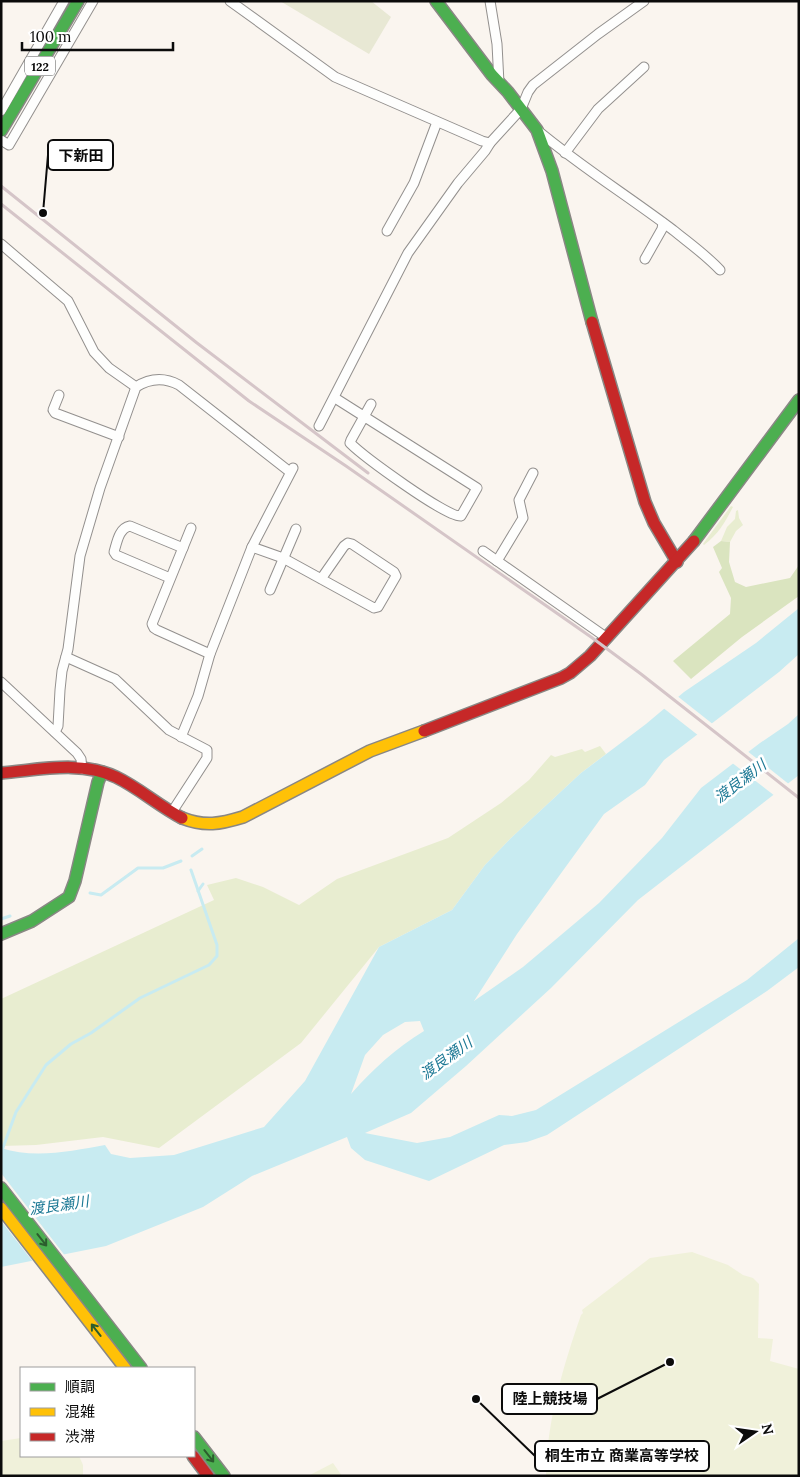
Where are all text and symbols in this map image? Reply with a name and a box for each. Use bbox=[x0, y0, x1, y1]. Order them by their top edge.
scale bar bbox=[22, 20, 174, 52]
text: 100 m bbox=[30, 27, 71, 46]
road number: 122 bbox=[25, 56, 55, 76]
callout: 下新田 bbox=[48, 140, 113, 170]
text: 下新田 bbox=[58, 146, 104, 165]
water label: 渡良瀬川 bbox=[710, 754, 771, 807]
water label: 渡良瀬川 bbox=[416, 1032, 477, 1083]
water label: 渡良瀬川 bbox=[28, 1191, 92, 1219]
one-way arrow bbox=[36, 1233, 47, 1246]
one-way arrow bbox=[90, 1324, 101, 1337]
legend bbox=[20, 1367, 195, 1457]
text: 順調 bbox=[65, 1377, 95, 1396]
callout: 陸上競技場 bbox=[502, 1384, 597, 1414]
text: 陸上競技場 bbox=[512, 1389, 588, 1408]
text: 混雑 bbox=[65, 1402, 95, 1421]
north arrow bbox=[730, 1407, 780, 1457]
text: N bbox=[758, 1422, 778, 1437]
text: 渋滞 bbox=[65, 1427, 95, 1446]
callout: 桐生市立 商業高等学校 bbox=[535, 1441, 709, 1471]
text: 桐生市立 商業高等学校 bbox=[545, 1446, 699, 1465]
one-way arrow bbox=[203, 1449, 214, 1462]

